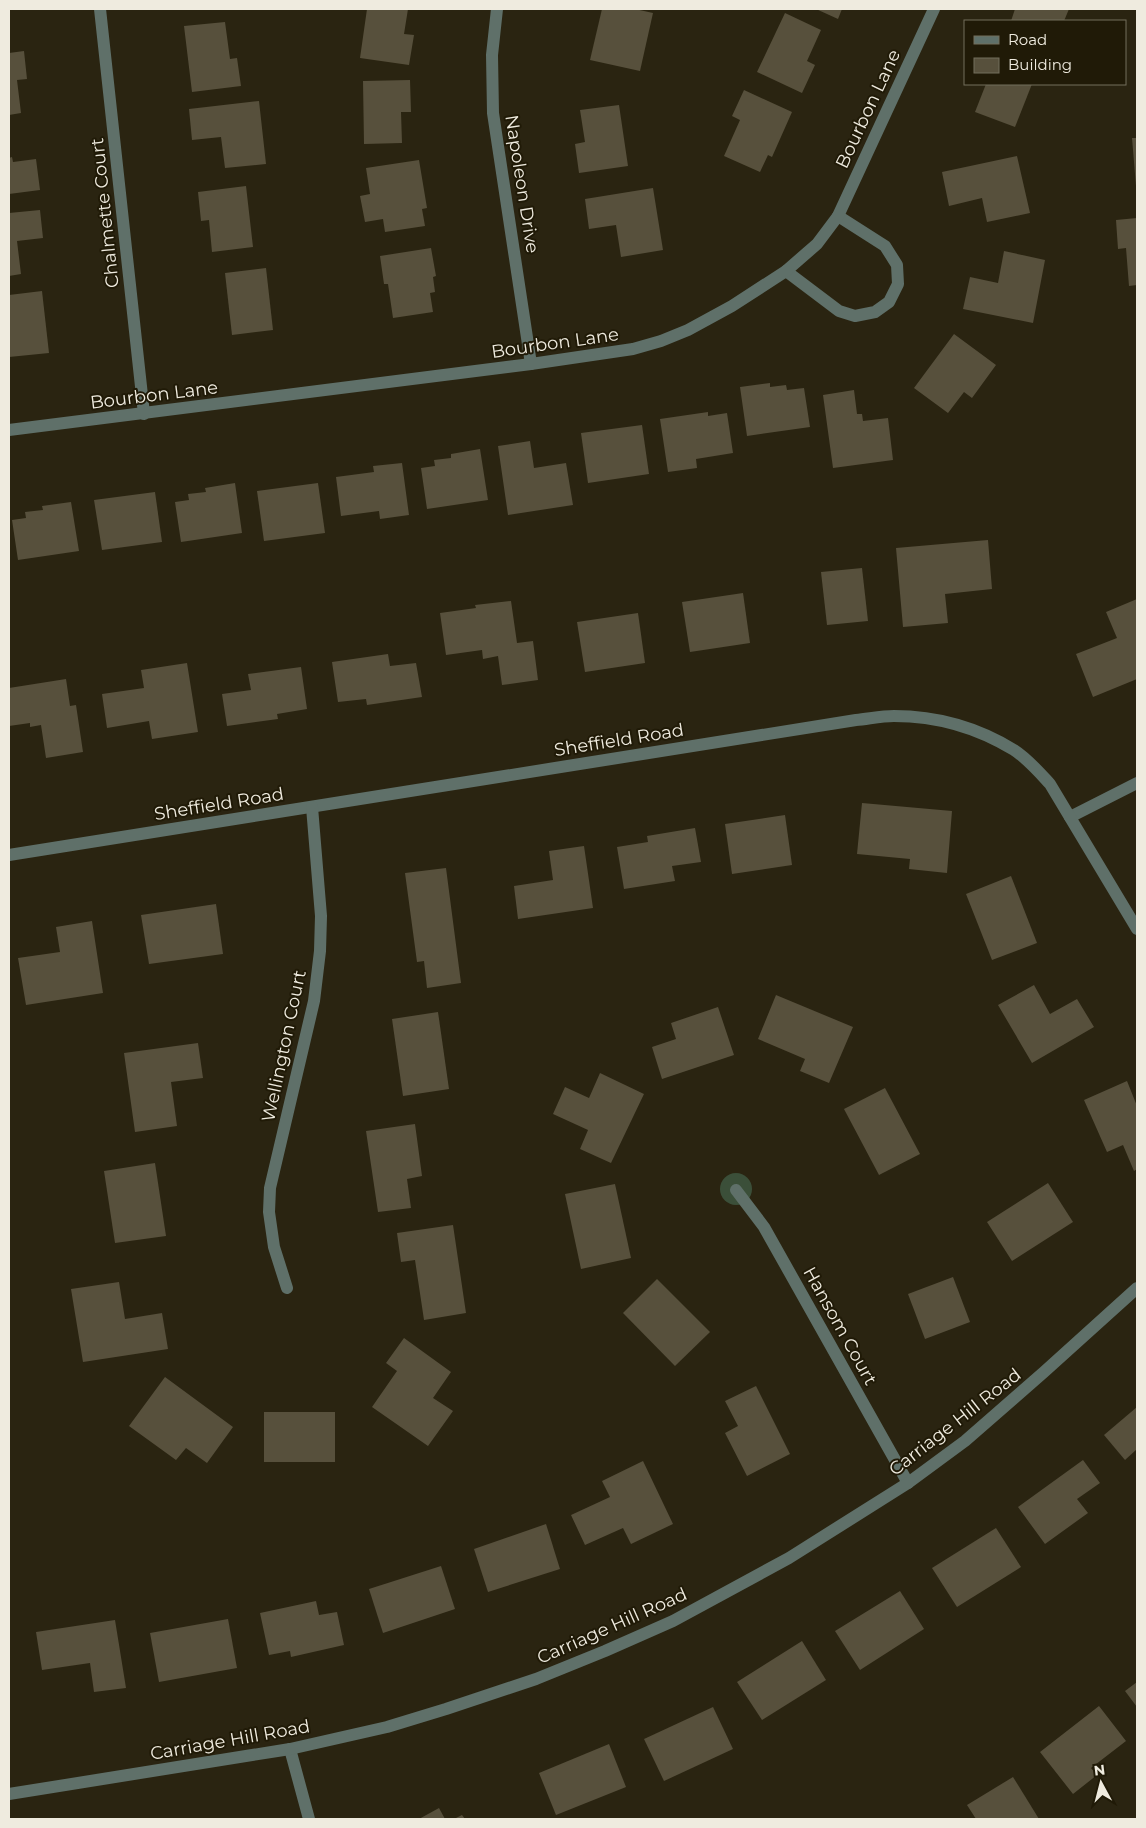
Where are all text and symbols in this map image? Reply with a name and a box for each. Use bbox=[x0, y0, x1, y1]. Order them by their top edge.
legend bbox=[964, 20, 1126, 85]
text: Road bbox=[1008, 30, 1047, 49]
street label: Bourbon Lane bbox=[831, 46, 905, 172]
text: Building bbox=[1008, 55, 1072, 74]
street label: Napoleon Drive bbox=[500, 113, 544, 255]
street label: Chalmette Court bbox=[86, 137, 124, 289]
street label: Bourbon Lane bbox=[490, 323, 620, 363]
street label: Bourbon Lane bbox=[89, 376, 219, 414]
street label: Sheffield Road bbox=[553, 719, 685, 761]
street label: Sheffield Road bbox=[153, 783, 285, 825]
street label: Wellington Court bbox=[257, 968, 311, 1124]
street label: Hansom Court bbox=[798, 1263, 882, 1389]
street label: Carriage Hill Road bbox=[885, 1364, 1025, 1480]
street label: Carriage Hill Road bbox=[534, 1583, 690, 1669]
street label: Carriage Hill Road bbox=[148, 1715, 312, 1765]
north arrow bbox=[1076, 1758, 1126, 1808]
text: N bbox=[1093, 1760, 1106, 1780]

